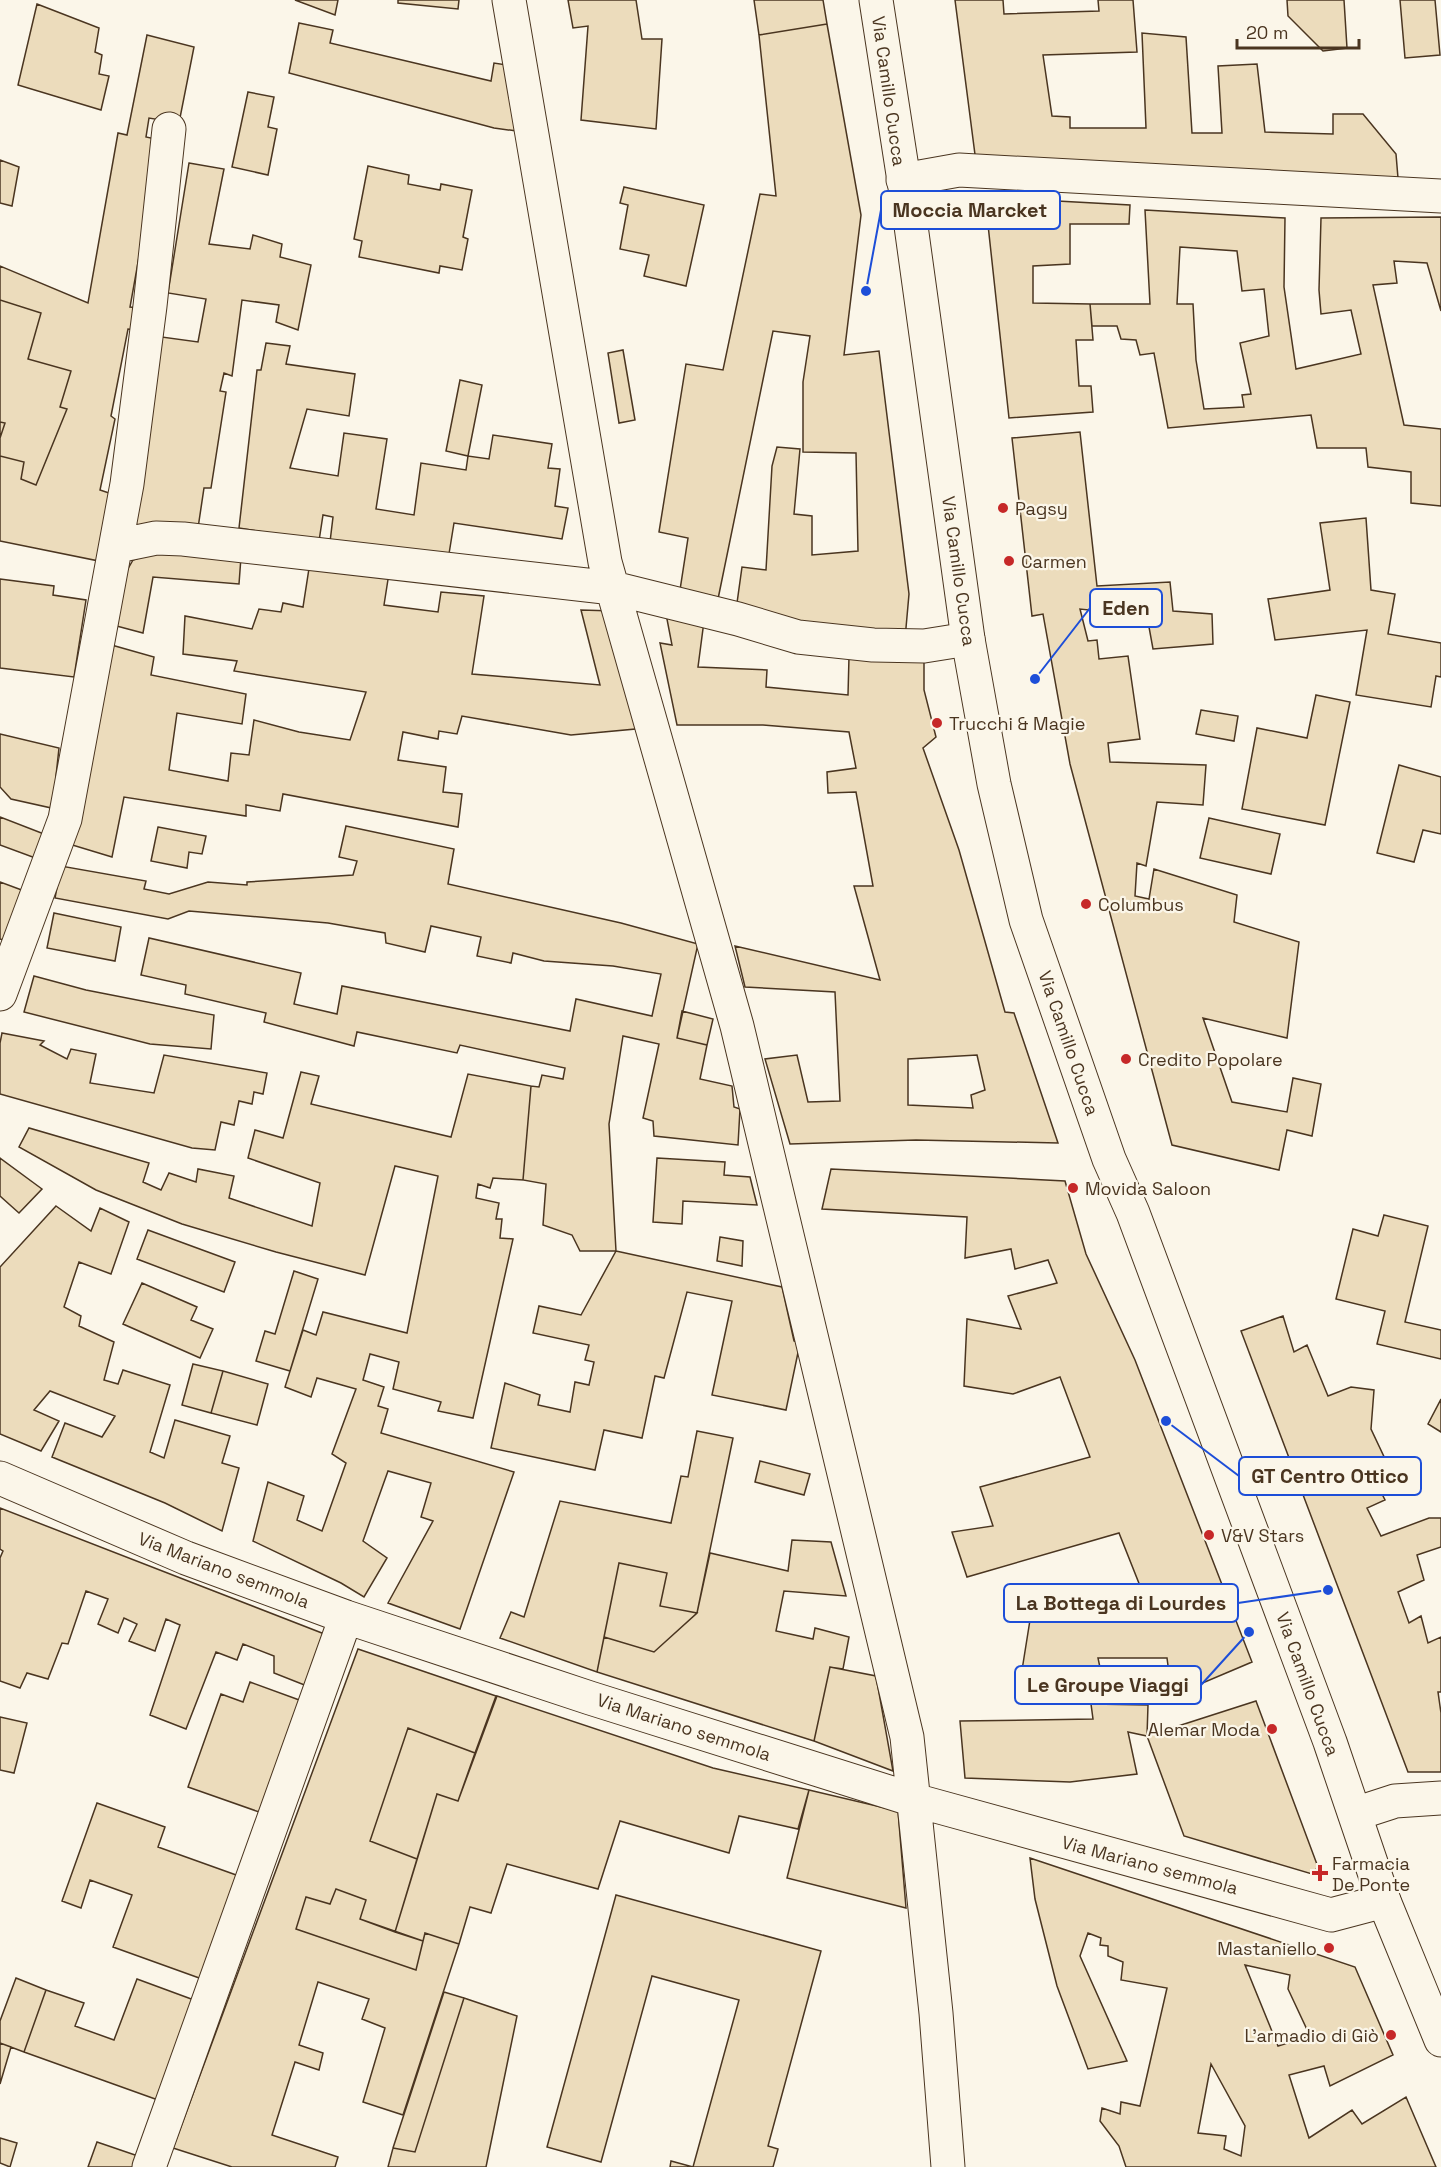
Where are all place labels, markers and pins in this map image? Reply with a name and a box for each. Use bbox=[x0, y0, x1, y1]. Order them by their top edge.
callout: Moccia Marcket bbox=[881, 191, 1060, 229]
place label: Pagsy bbox=[1015, 497, 1068, 520]
marker: Pagsy bbox=[996, 501, 1010, 515]
place label: Carmen bbox=[1021, 550, 1087, 573]
marker: Carmen bbox=[1002, 554, 1016, 568]
callout: Eden bbox=[1090, 589, 1162, 627]
place label: Trucchi & Magie bbox=[949, 712, 1085, 735]
marker: Trucchi & Magie bbox=[930, 716, 944, 730]
place label: Columbus bbox=[1098, 893, 1184, 916]
marker: Columbus bbox=[1079, 897, 1093, 911]
place label: Credito Popolare bbox=[1138, 1048, 1283, 1071]
marker: Credito Popolare bbox=[1119, 1052, 1133, 1066]
place label: Movida Saloon bbox=[1085, 1177, 1211, 1200]
marker: Movida Saloon bbox=[1066, 1181, 1080, 1195]
callout: GT Centro Ottico bbox=[1239, 1457, 1421, 1495]
place label: V&V Stars bbox=[1221, 1524, 1304, 1547]
marker: V&V Stars bbox=[1202, 1528, 1216, 1542]
callout: La Bottega di Lourdes bbox=[1004, 1584, 1238, 1622]
callout: Le Groupe Viaggi bbox=[1015, 1666, 1201, 1704]
place label: Alemar Moda bbox=[1148, 1718, 1260, 1741]
marker: Alemar Moda bbox=[1265, 1722, 1279, 1736]
place label: Farmacia De Ponte bbox=[1332, 1852, 1410, 1896]
marker: Farmacia De Ponte bbox=[1313, 1866, 1327, 1880]
place label: Mastaniello bbox=[1217, 1937, 1317, 1960]
marker: Mastaniello bbox=[1322, 1941, 1336, 1955]
place label: L'armadio di Giò bbox=[1244, 2024, 1379, 2047]
marker: L'armadio di Giò bbox=[1384, 2028, 1398, 2042]

